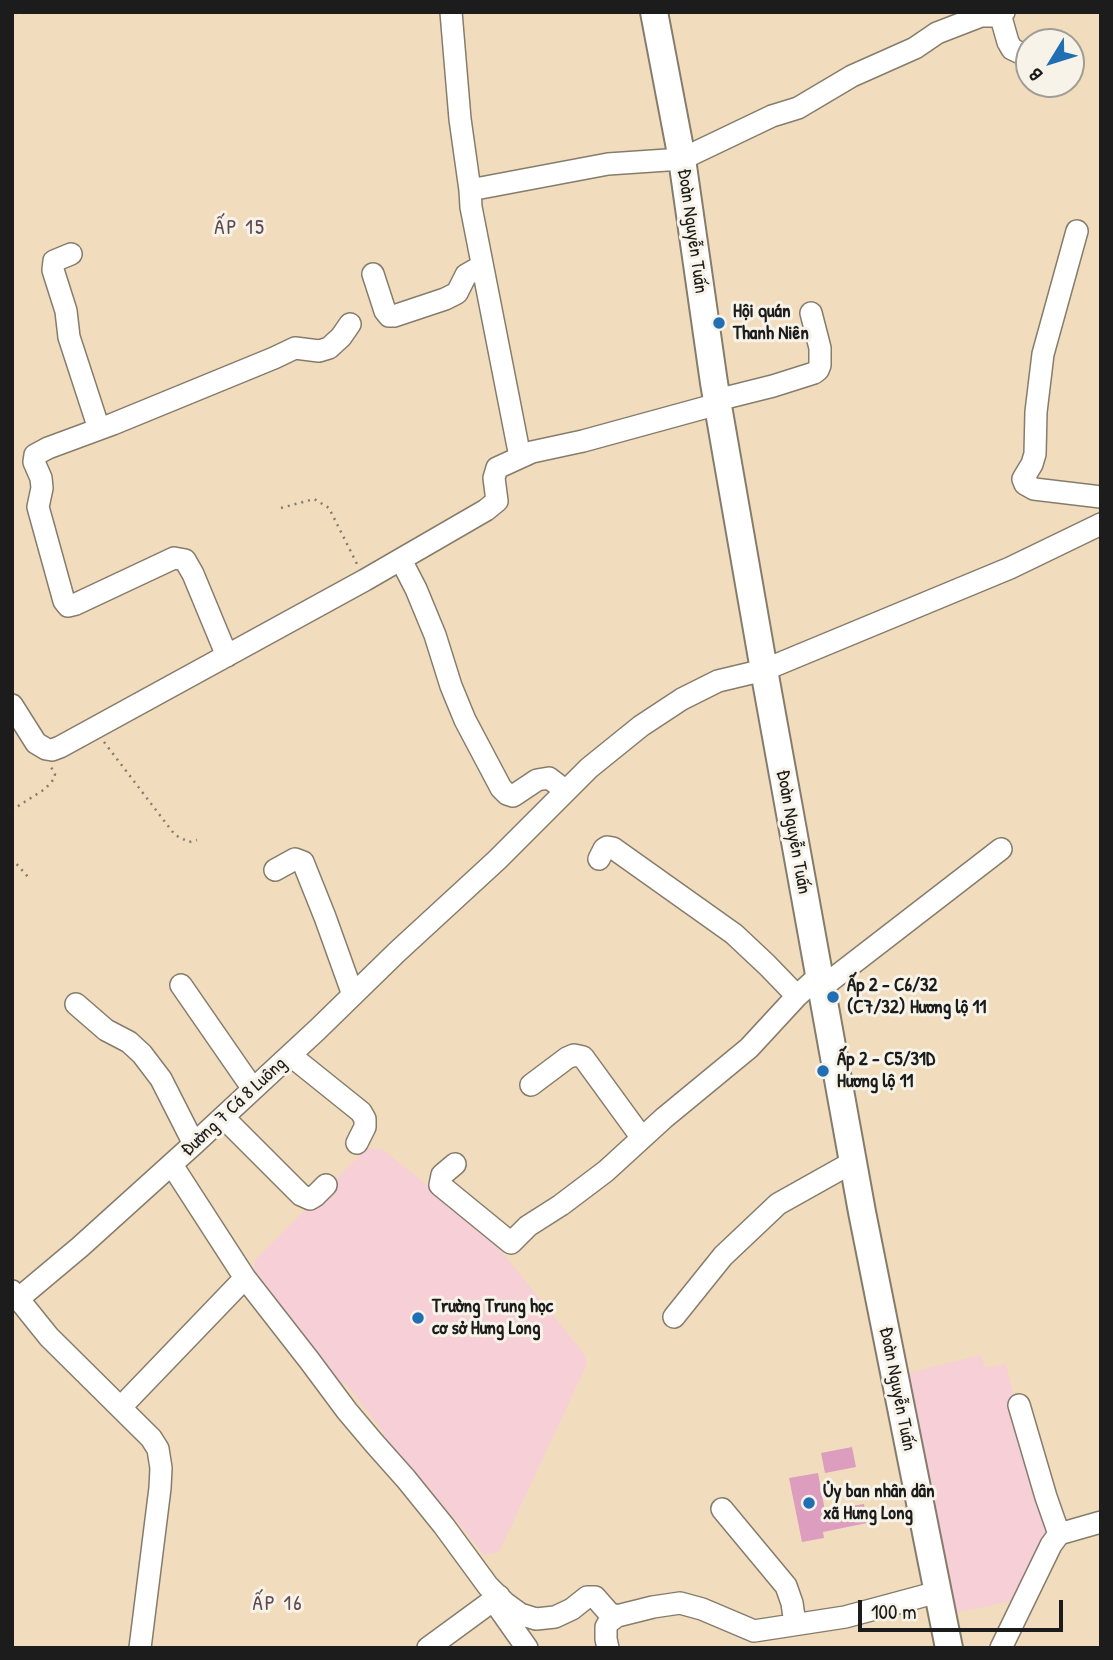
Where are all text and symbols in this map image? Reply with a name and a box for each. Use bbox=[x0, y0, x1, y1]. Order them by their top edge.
north arrow bbox=[1015, 28, 1085, 98]
text: B bbox=[1022, 63, 1048, 87]
street label: Đoàn Nguyễn Tuấn bbox=[672, 167, 712, 295]
district label: ẤP 15 bbox=[215, 215, 265, 241]
place label: Hội quán Thanh Niên bbox=[733, 301, 809, 345]
marker: Hội quán Thanh Niên bbox=[711, 315, 727, 331]
street label: Đoàn Nguyễn Tuấn bbox=[771, 768, 815, 896]
place label: Ấp 2 - C6/32 (C7/32) Hương lộ 11 bbox=[847, 975, 986, 1019]
marker: Ấp 2 - C6/32 (C7/32) Hương lộ 11 bbox=[825, 989, 841, 1005]
place label: Ấp 2 - C5/31D Hương lộ 11 bbox=[837, 1049, 935, 1093]
street label: Đường 7 Cá 8 Luông bbox=[177, 1053, 291, 1161]
marker: Ấp 2 - C5/31D Hương lộ 11 bbox=[815, 1063, 831, 1079]
place label: Trường Trung học cơ sở Hưng Long bbox=[432, 1296, 553, 1340]
marker: Trường Trung học cơ sở Hưng Long bbox=[410, 1310, 426, 1326]
street label: Đoàn Nguyễn Tuấn bbox=[874, 1325, 920, 1453]
place label: Ủy ban nhân dân xã Hưng Long bbox=[823, 1481, 935, 1525]
marker: Ủy ban nhân dân xã Hưng Long bbox=[801, 1495, 817, 1511]
scale bar bbox=[861, 1586, 1066, 1630]
district label: ẤP 16 bbox=[253, 1591, 303, 1617]
text: 100 m bbox=[871, 1597, 917, 1626]

